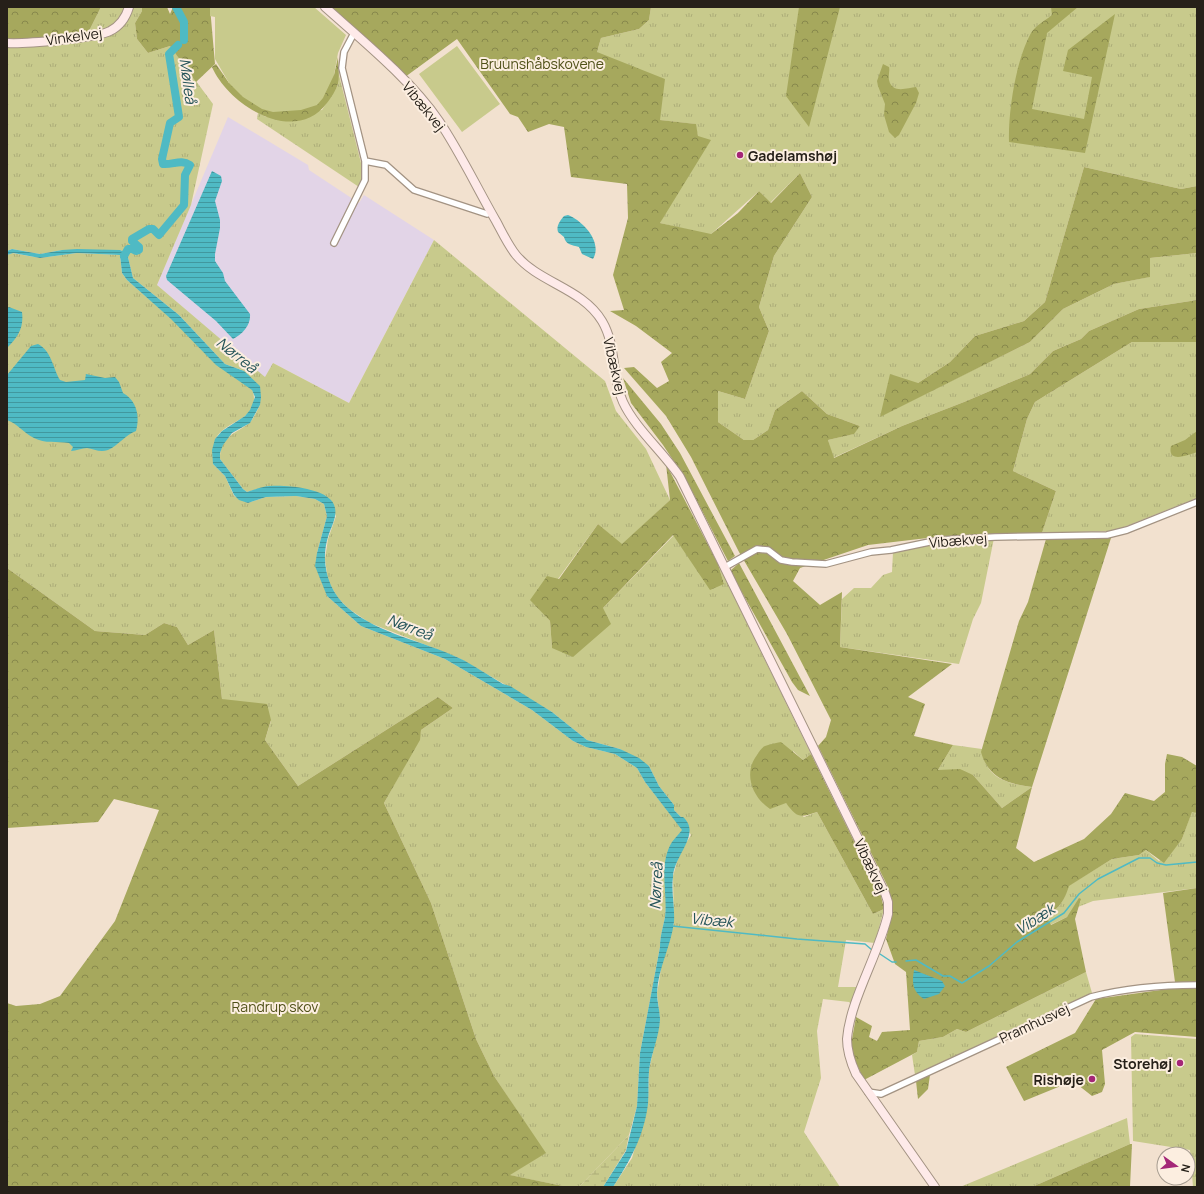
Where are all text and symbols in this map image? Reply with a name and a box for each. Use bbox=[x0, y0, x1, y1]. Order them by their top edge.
street label: Vinkelvej bbox=[45, 23, 103, 49]
park label: Bruunshåbskovene bbox=[480, 54, 604, 73]
water label: Mølleå bbox=[174, 57, 202, 106]
street label: Vibækvej bbox=[398, 77, 450, 135]
place label: Gadelamshøj bbox=[748, 146, 837, 165]
marker: Gadelamshøj bbox=[735, 150, 745, 160]
water label: Nørreå bbox=[212, 332, 262, 378]
street label: Vibækvej bbox=[599, 335, 631, 397]
street label: Vibækvej bbox=[928, 528, 988, 552]
water label: Nørreå bbox=[384, 609, 436, 645]
street label: Vibækvej bbox=[850, 836, 892, 896]
water label: Nørreå bbox=[644, 861, 668, 910]
water label: Vibæk bbox=[1011, 897, 1061, 939]
water label: Vibæk bbox=[690, 908, 737, 933]
park label: Randrup skov bbox=[232, 997, 318, 1016]
street label: Pramhusvej bbox=[996, 999, 1072, 1047]
place label: Storehøj bbox=[1113, 1054, 1172, 1073]
marker: Storehøj bbox=[1175, 1058, 1185, 1068]
place label: Rishøje bbox=[1033, 1070, 1084, 1089]
marker: Rishøje bbox=[1087, 1074, 1097, 1084]
north arrow bbox=[1156, 1146, 1196, 1186]
text: N bbox=[1178, 1163, 1194, 1174]

